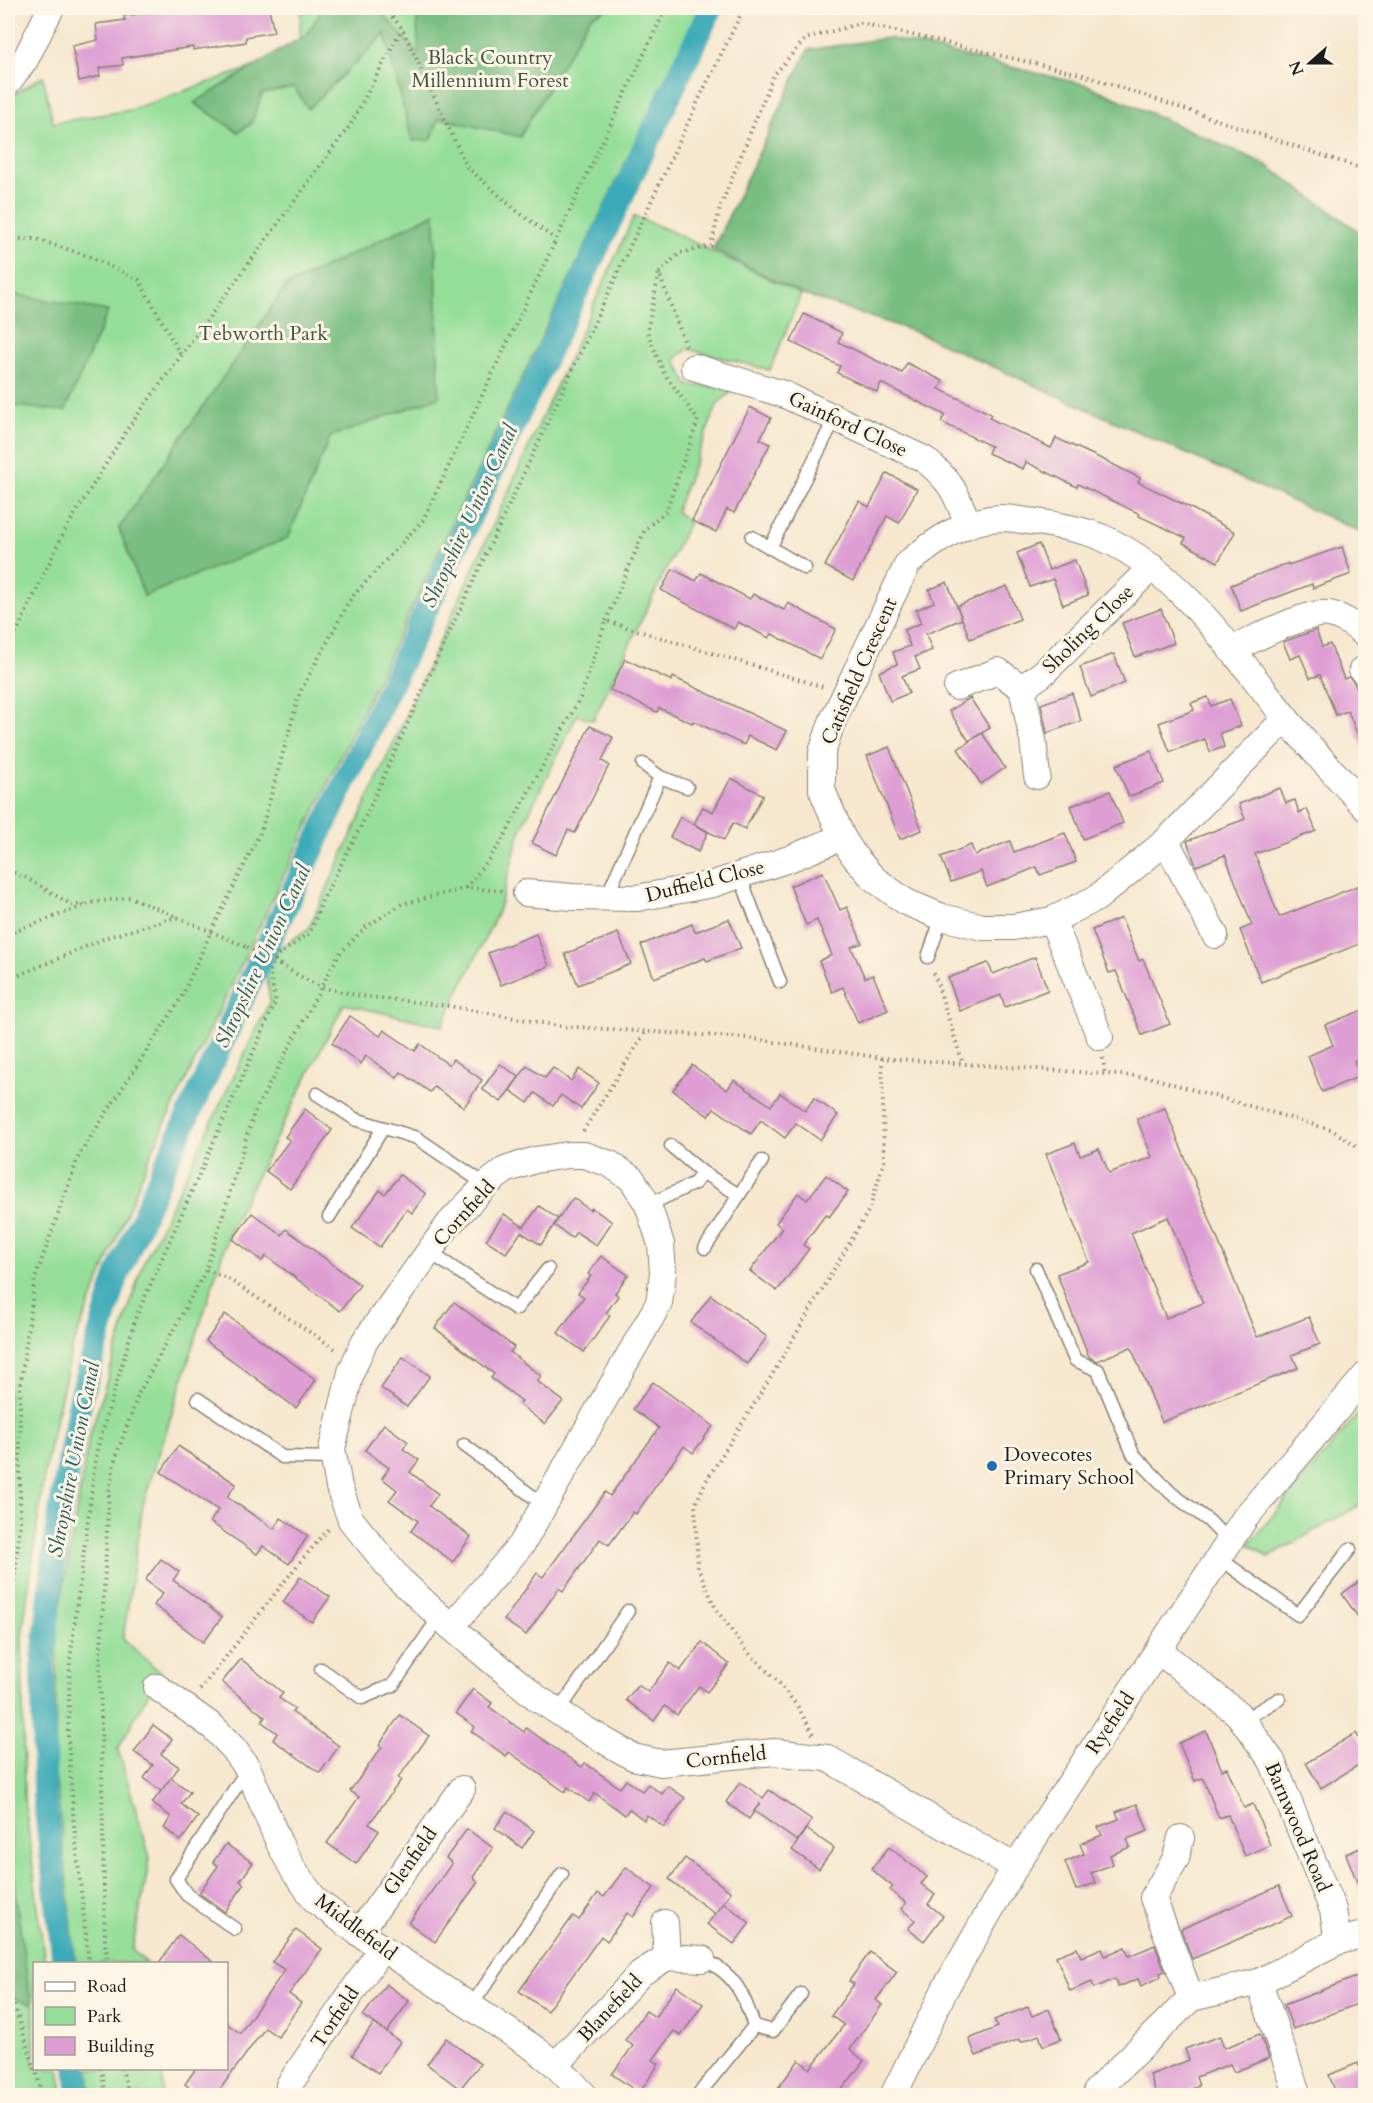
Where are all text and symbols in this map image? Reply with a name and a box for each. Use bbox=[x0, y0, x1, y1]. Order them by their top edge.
north arrow bbox=[1280, 33, 1340, 93]
park label: Black Country Millennium Forest bbox=[412, 44, 569, 94]
text: N bbox=[1284, 57, 1310, 78]
park label: Tebworth Park bbox=[198, 320, 328, 347]
street label: Gainford Close bbox=[784, 385, 912, 463]
water label: Shropshire Union Canal bbox=[415, 419, 526, 612]
street label: Sholing Close bbox=[1036, 578, 1140, 680]
street label: Catisfield Crescent bbox=[814, 593, 904, 749]
street label: Duffield Close bbox=[643, 853, 767, 909]
water label: Shropshire Union Canal bbox=[208, 859, 319, 1052]
street label: Cornfield bbox=[427, 1174, 501, 1252]
water label: Shropshire Union Canal bbox=[41, 1357, 107, 1559]
place label: Dovecotes Primary School bbox=[1004, 1441, 1134, 1491]
marker: Dovecotes Primary School bbox=[985, 1459, 999, 1473]
street label: Ryefield bbox=[1079, 1686, 1141, 1759]
street label: Cornfield bbox=[684, 1739, 768, 1775]
street label: Barnwood Road bbox=[1259, 1758, 1338, 1896]
street label: Glenfield bbox=[377, 1821, 443, 1900]
street label: Middlefield bbox=[310, 1887, 403, 1967]
legend bbox=[33, 1962, 228, 2070]
street label: Blanefield bbox=[572, 1968, 649, 2048]
text: Road bbox=[87, 1974, 127, 1999]
street label: Torfield bbox=[305, 1981, 366, 2053]
text: Park bbox=[87, 2004, 122, 2029]
text: Building bbox=[87, 2034, 155, 2059]

